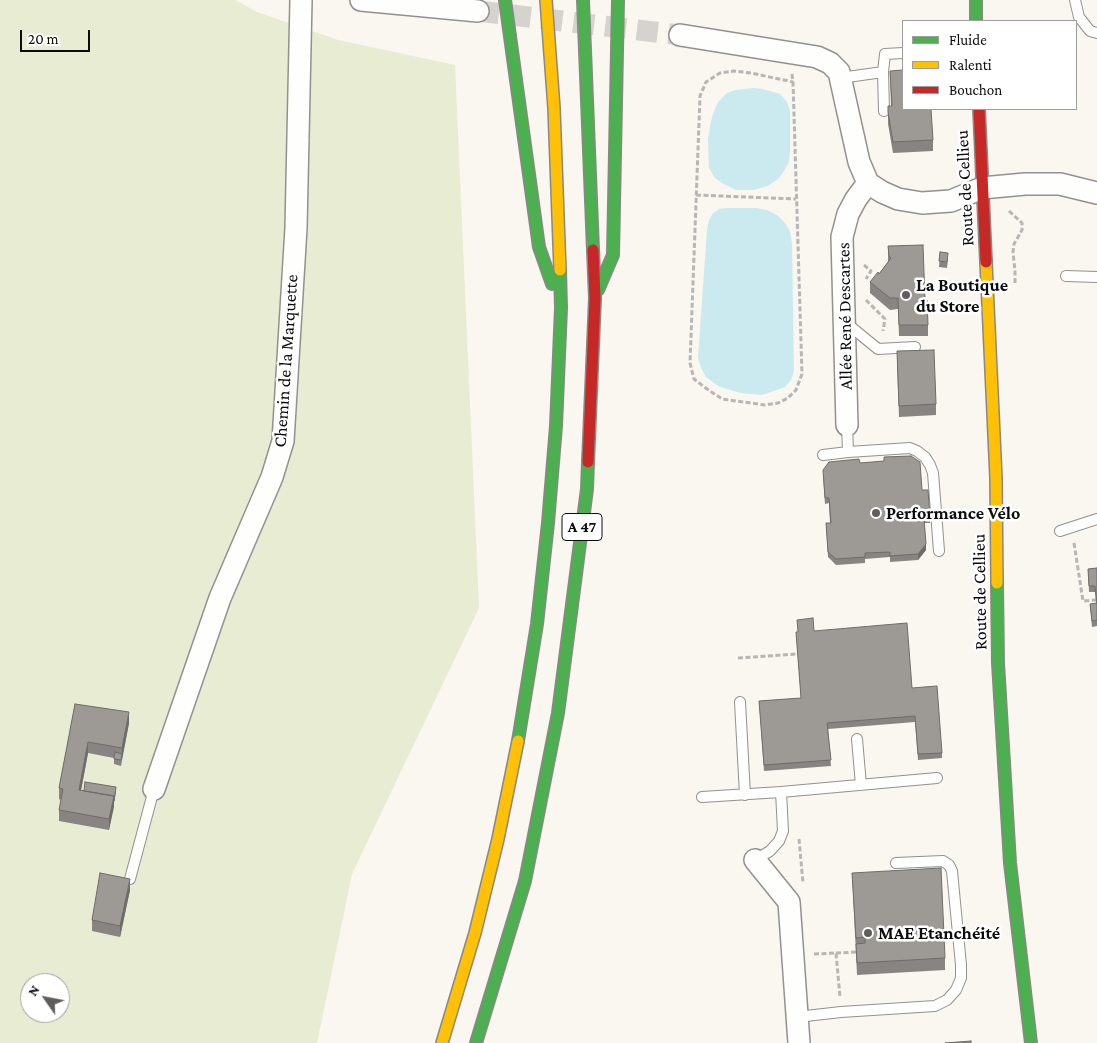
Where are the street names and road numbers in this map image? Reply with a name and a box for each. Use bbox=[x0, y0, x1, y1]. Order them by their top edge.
street label: Route de Cellieu bbox=[951, 129, 979, 247]
street label: Allée René Descartes bbox=[833, 242, 857, 390]
street label: Chemin de la Marquette bbox=[269, 274, 303, 448]
road number: A 47 bbox=[562, 514, 602, 540]
street label: Route de Cellieu bbox=[968, 534, 992, 650]

